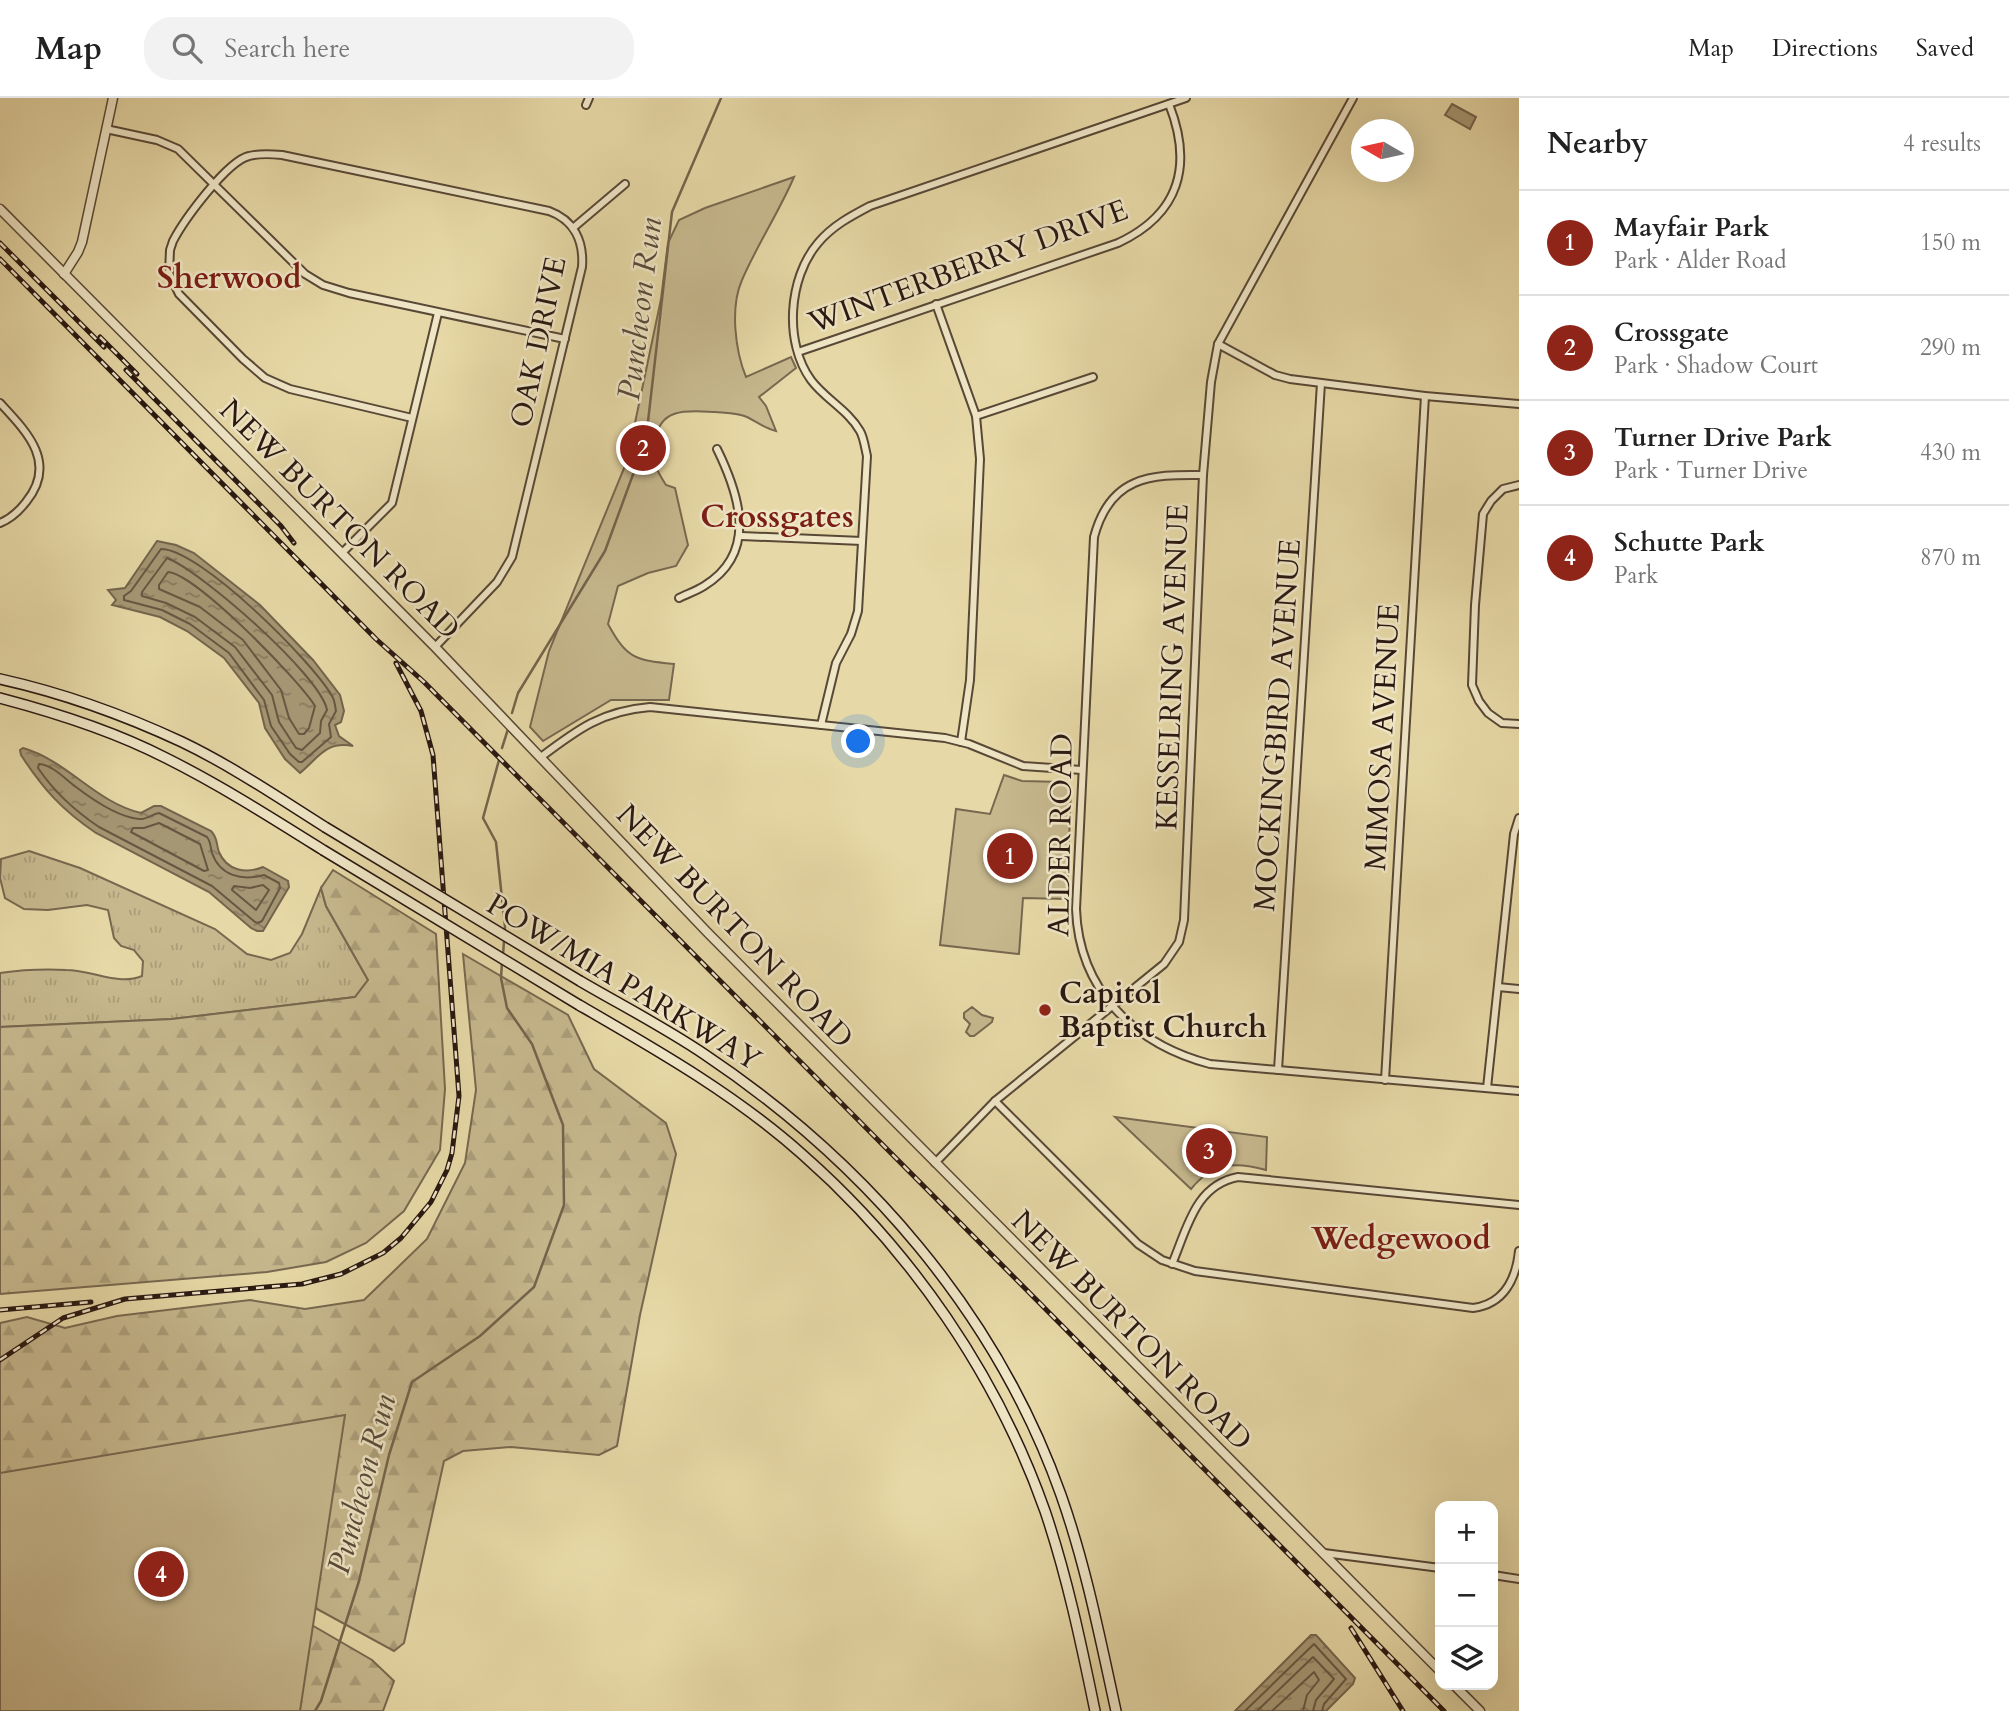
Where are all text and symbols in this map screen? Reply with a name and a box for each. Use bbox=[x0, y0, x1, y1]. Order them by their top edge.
search box bbox=[144, 17, 634, 80]
text: Map bbox=[35, 26, 102, 71]
icon: search bbox=[168, 29, 206, 67]
text: Search here bbox=[224, 31, 350, 66]
text: Map bbox=[1688, 32, 1734, 65]
text: Directions bbox=[1772, 32, 1878, 65]
text: Saved bbox=[1916, 32, 1974, 65]
north arrow bbox=[1351, 119, 1414, 182]
text: Nearby bbox=[1547, 123, 1648, 164]
text: 4 results bbox=[1903, 128, 1981, 159]
street label: WINTERBERRY DRIVE bbox=[802, 190, 1134, 344]
text: Mayfair Park bbox=[1614, 210, 1769, 245]
water label: Puncheon Run bbox=[607, 215, 673, 403]
text: 1 bbox=[1564, 227, 1576, 258]
text: 150 m bbox=[1920, 227, 1981, 258]
text: Park · Alder Road bbox=[1614, 245, 1786, 276]
street label: OAK DRIVE bbox=[500, 253, 577, 431]
district label: Sherwood bbox=[157, 256, 301, 300]
text: Crossgate bbox=[1614, 315, 1729, 350]
text: 2 bbox=[1564, 332, 1576, 363]
text: 290 m bbox=[1920, 332, 1981, 363]
text: Park · Shadow Court bbox=[1614, 350, 1818, 381]
street label: NEW BURTON ROAD bbox=[210, 390, 469, 649]
text: Turner Drive Park bbox=[1614, 420, 1832, 455]
pin: 2 bbox=[620, 422, 666, 474]
text: 3 bbox=[1564, 437, 1576, 468]
text: 430 m bbox=[1920, 437, 1981, 468]
text: Park · Turner Drive bbox=[1614, 455, 1808, 486]
district label: Crossgates bbox=[700, 495, 854, 539]
street label: KESSELRING AVENUE bbox=[1146, 503, 1199, 831]
text: Schutte Park bbox=[1614, 525, 1765, 560]
street label: MOCKINGBIRD AVENUE bbox=[1244, 537, 1311, 913]
text: 4 bbox=[1564, 542, 1576, 573]
text: 870 m bbox=[1920, 542, 1981, 573]
text: Park bbox=[1614, 560, 1658, 591]
street label: MIMOSA AVENUE bbox=[1355, 602, 1410, 872]
your location bbox=[841, 724, 875, 758]
street label: ALDER ROAD bbox=[1038, 733, 1083, 937]
street label: NEW BURTON ROAD bbox=[607, 795, 862, 1057]
pin: 1 bbox=[987, 830, 1033, 882]
street label: POW/MIA PARKWAY bbox=[479, 884, 769, 1081]
place label: Capitol Baptist Church bbox=[1059, 973, 1267, 1048]
marker: Capitol Baptist Church bbox=[1037, 1002, 1053, 1018]
pin: 3 bbox=[1186, 1125, 1232, 1177]
street label: NEW BURTON ROAD bbox=[1002, 1201, 1261, 1460]
district label: Wedgewood bbox=[1310, 1217, 1491, 1261]
water label: Puncheon Run bbox=[317, 1389, 407, 1579]
map controls bbox=[1435, 1501, 1498, 1690]
button: + bbox=[1435, 1501, 1498, 1564]
pin: 4 bbox=[138, 1548, 184, 1600]
button: − bbox=[1435, 1564, 1498, 1627]
button: layers bbox=[1435, 1627, 1498, 1690]

